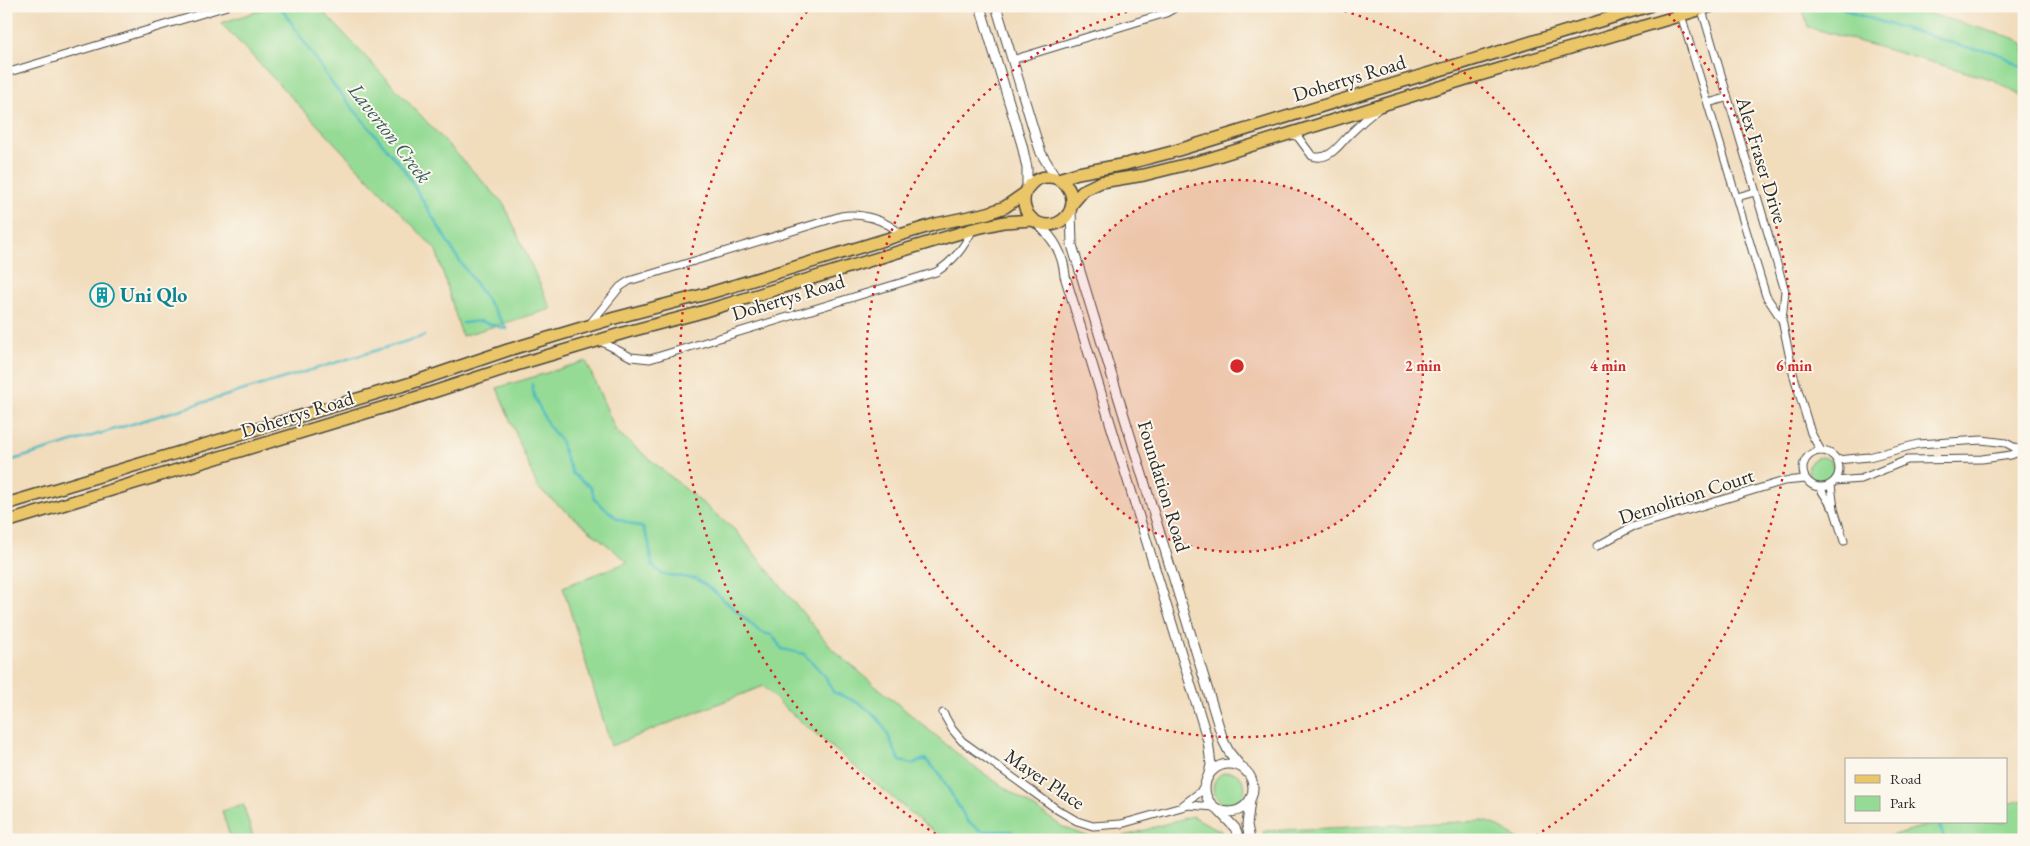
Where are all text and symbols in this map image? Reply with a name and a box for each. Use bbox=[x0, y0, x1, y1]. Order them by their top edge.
street label: Dohertys Road bbox=[1289, 48, 1409, 108]
water label: Laverton Creek bbox=[342, 76, 438, 189]
street label: Alex Fraser Drive bbox=[1730, 92, 1794, 227]
street label: Dohertys Road bbox=[728, 267, 848, 327]
building icon: Uni Qlo bbox=[89, 282, 115, 308]
place label: Uni Qlo bbox=[120, 282, 187, 308]
text: 2 min bbox=[1405, 356, 1442, 375]
text: 4 min bbox=[1590, 356, 1627, 375]
text: 6 min bbox=[1776, 356, 1813, 375]
centre of rings bbox=[1228, 357, 1246, 375]
street label: Dohertys Road bbox=[237, 384, 357, 444]
street label: Foundation Road bbox=[1132, 417, 1197, 556]
street label: Demolition Court bbox=[1615, 462, 1758, 530]
street label: Mayer Place bbox=[1000, 743, 1090, 815]
legend bbox=[1845, 758, 2008, 824]
text: Road bbox=[1890, 769, 1922, 788]
text: Park bbox=[1890, 793, 1917, 812]

